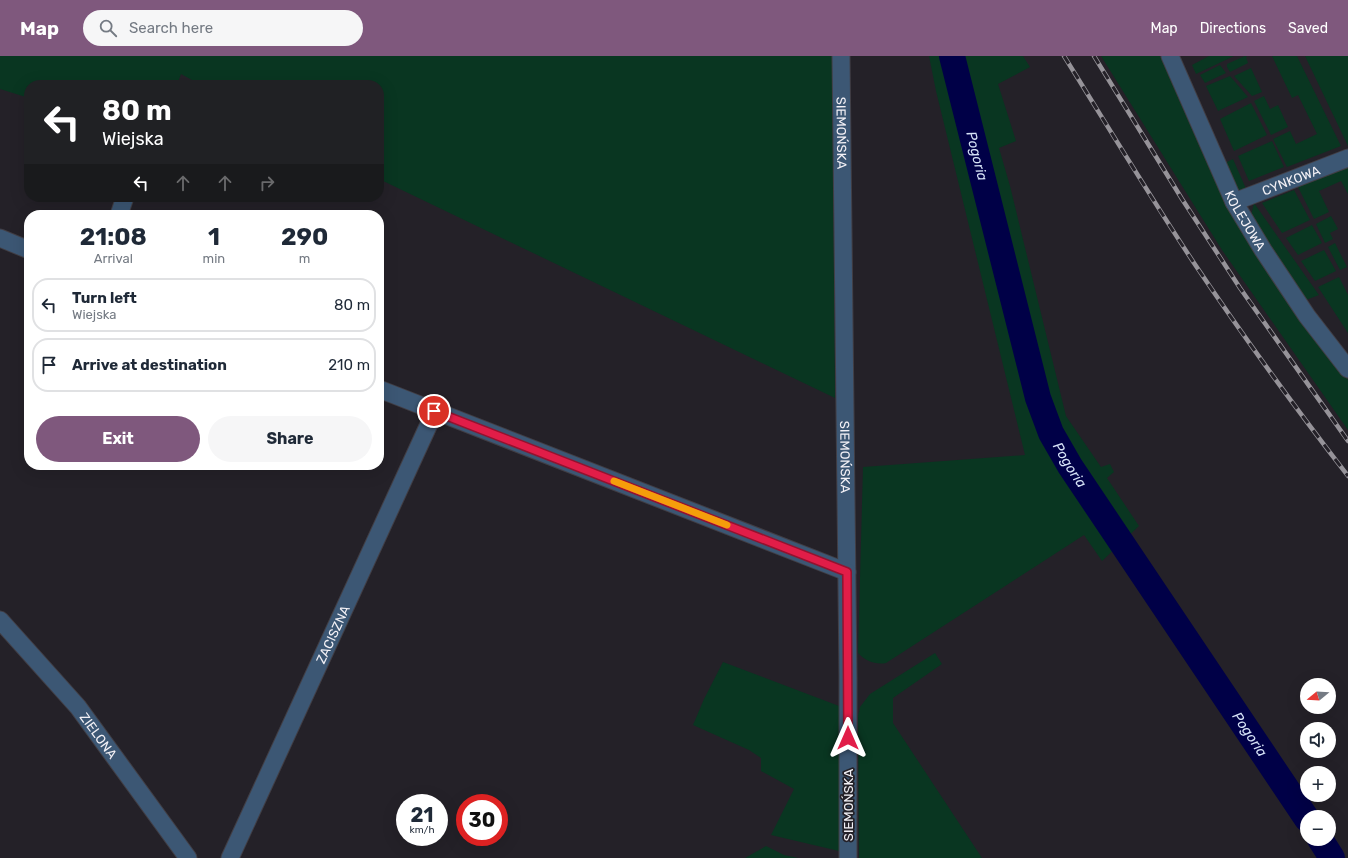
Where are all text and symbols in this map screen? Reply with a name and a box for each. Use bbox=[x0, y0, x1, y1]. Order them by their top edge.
search box bbox=[83, 10, 363, 46]
text: Map bbox=[20, 17, 59, 40]
icon: search bbox=[97, 17, 119, 39]
text: Search here bbox=[129, 19, 213, 37]
text: Map bbox=[1151, 20, 1178, 37]
text: Directions bbox=[1200, 20, 1266, 37]
text: Saved bbox=[1288, 20, 1328, 37]
text: 80 m bbox=[102, 94, 172, 127]
icon: left bbox=[36, 96, 88, 148]
street label: SIEMOŃSKA bbox=[834, 97, 850, 170]
text: Wiejska bbox=[102, 128, 164, 150]
water label: Pogoria bbox=[963, 129, 992, 182]
street label: CYNKOWA bbox=[1260, 162, 1322, 198]
icon: left bbox=[130, 172, 152, 194]
icon: ahead bbox=[172, 172, 194, 194]
icon: ahead bbox=[214, 172, 236, 194]
icon: right bbox=[256, 172, 278, 194]
street label: KOLEJOWA bbox=[1222, 188, 1269, 253]
text: 21:08 bbox=[80, 223, 147, 251]
text: 1 bbox=[208, 223, 220, 251]
text: 290 bbox=[281, 223, 328, 251]
text: Arrival bbox=[94, 251, 133, 266]
text: min bbox=[203, 251, 225, 266]
text: m bbox=[299, 251, 310, 266]
text: Turn left bbox=[72, 289, 137, 307]
icon: left bbox=[38, 294, 60, 316]
text: 80 m bbox=[334, 296, 370, 314]
text: Wiejska bbox=[72, 307, 117, 322]
icon: arrive bbox=[38, 354, 60, 376]
text: Arrive at destination bbox=[72, 356, 227, 374]
text: 210 m bbox=[328, 356, 370, 374]
pin bbox=[417, 394, 451, 428]
icon: arrive bbox=[423, 400, 445, 422]
button: Exit bbox=[36, 416, 200, 462]
button: Share bbox=[208, 416, 372, 462]
street label: SIEMOŃSKA bbox=[838, 421, 853, 494]
water label: Pogoria bbox=[1050, 439, 1091, 491]
street label: ZACISZNA bbox=[313, 603, 352, 666]
north arrow bbox=[1300, 678, 1336, 714]
map controls bbox=[1300, 678, 1336, 846]
water label: Pogoria bbox=[1229, 708, 1271, 760]
street label: ZIELONA bbox=[77, 710, 121, 761]
position arrow bbox=[827, 717, 869, 759]
button: sound bbox=[1300, 722, 1336, 758]
button: + bbox=[1300, 766, 1336, 802]
street label: SIEMOŃSKA bbox=[841, 769, 856, 841]
speed limit sign: 30 bbox=[456, 794, 508, 846]
text: 21 bbox=[411, 803, 433, 827]
button: − bbox=[1300, 810, 1336, 846]
text: km/h bbox=[410, 824, 434, 836]

